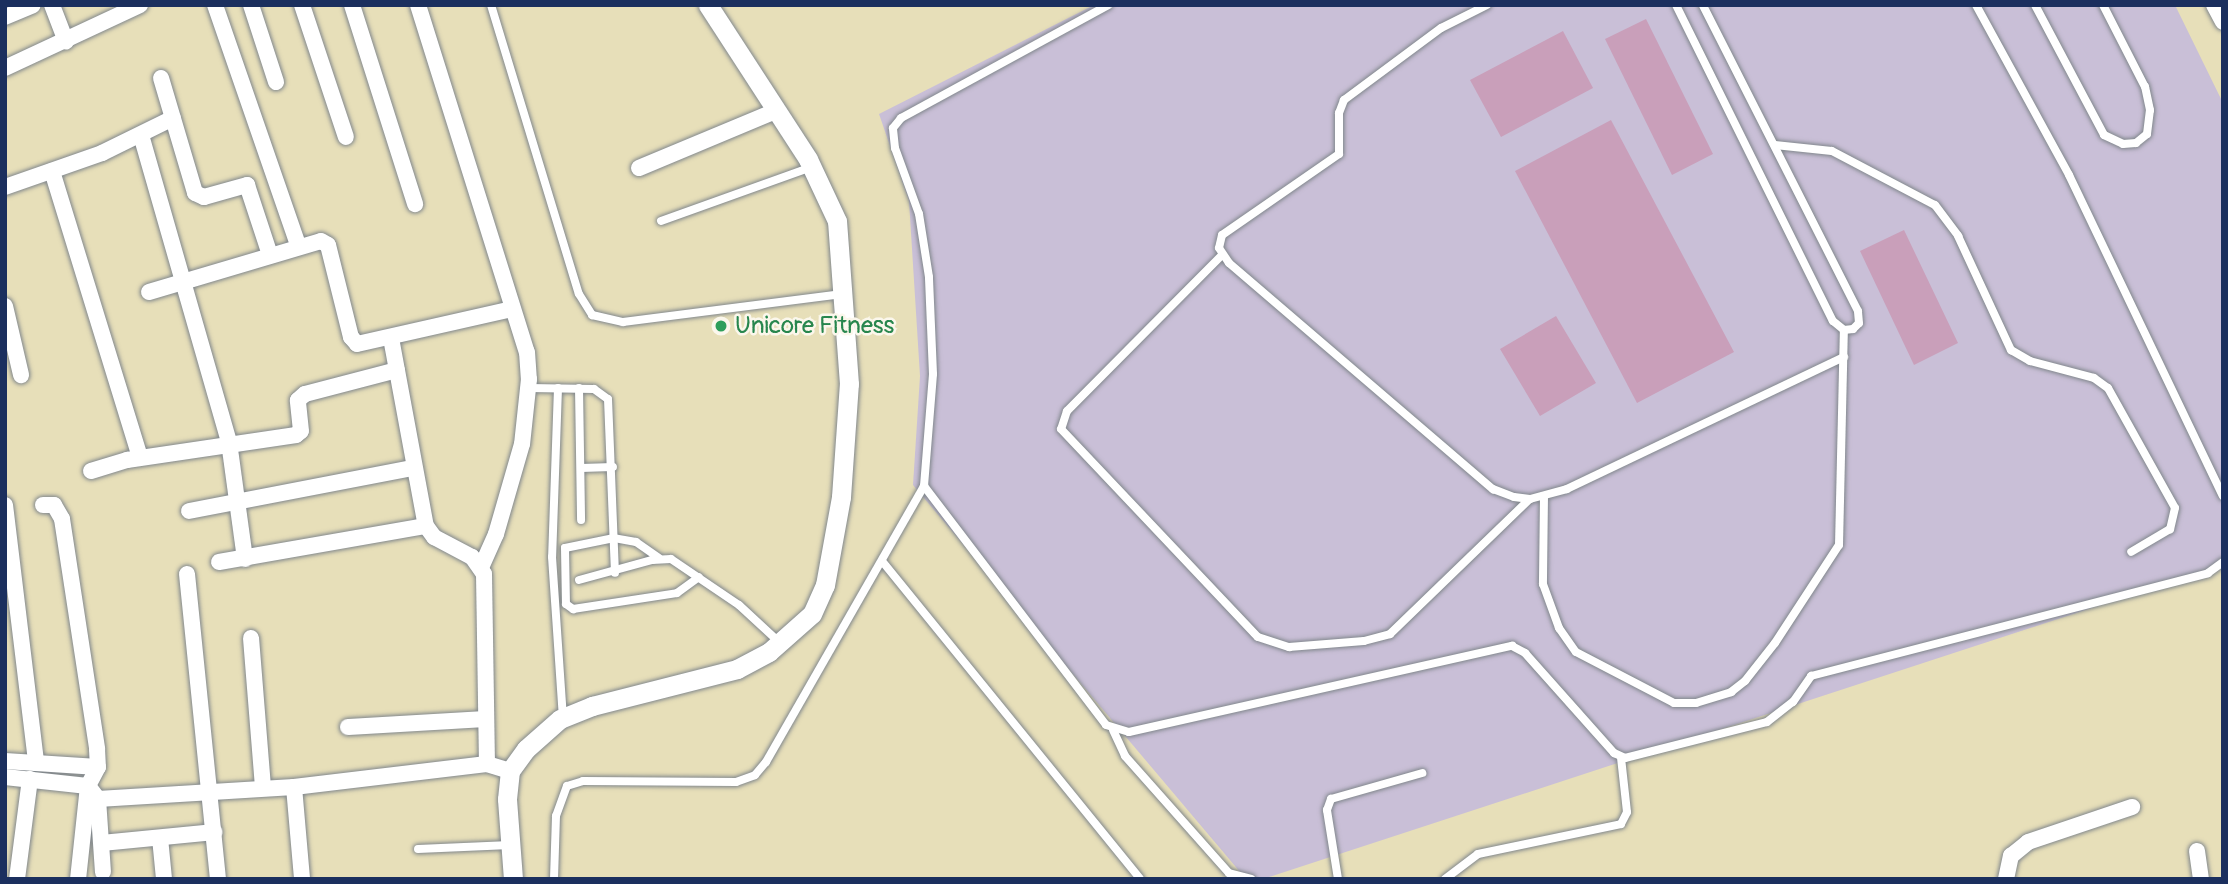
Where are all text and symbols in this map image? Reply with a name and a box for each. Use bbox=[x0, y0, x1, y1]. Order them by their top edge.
place label: Unicore Fitness bbox=[735, 312, 894, 340]
marker: Unicore Fitness bbox=[713, 318, 729, 334]

